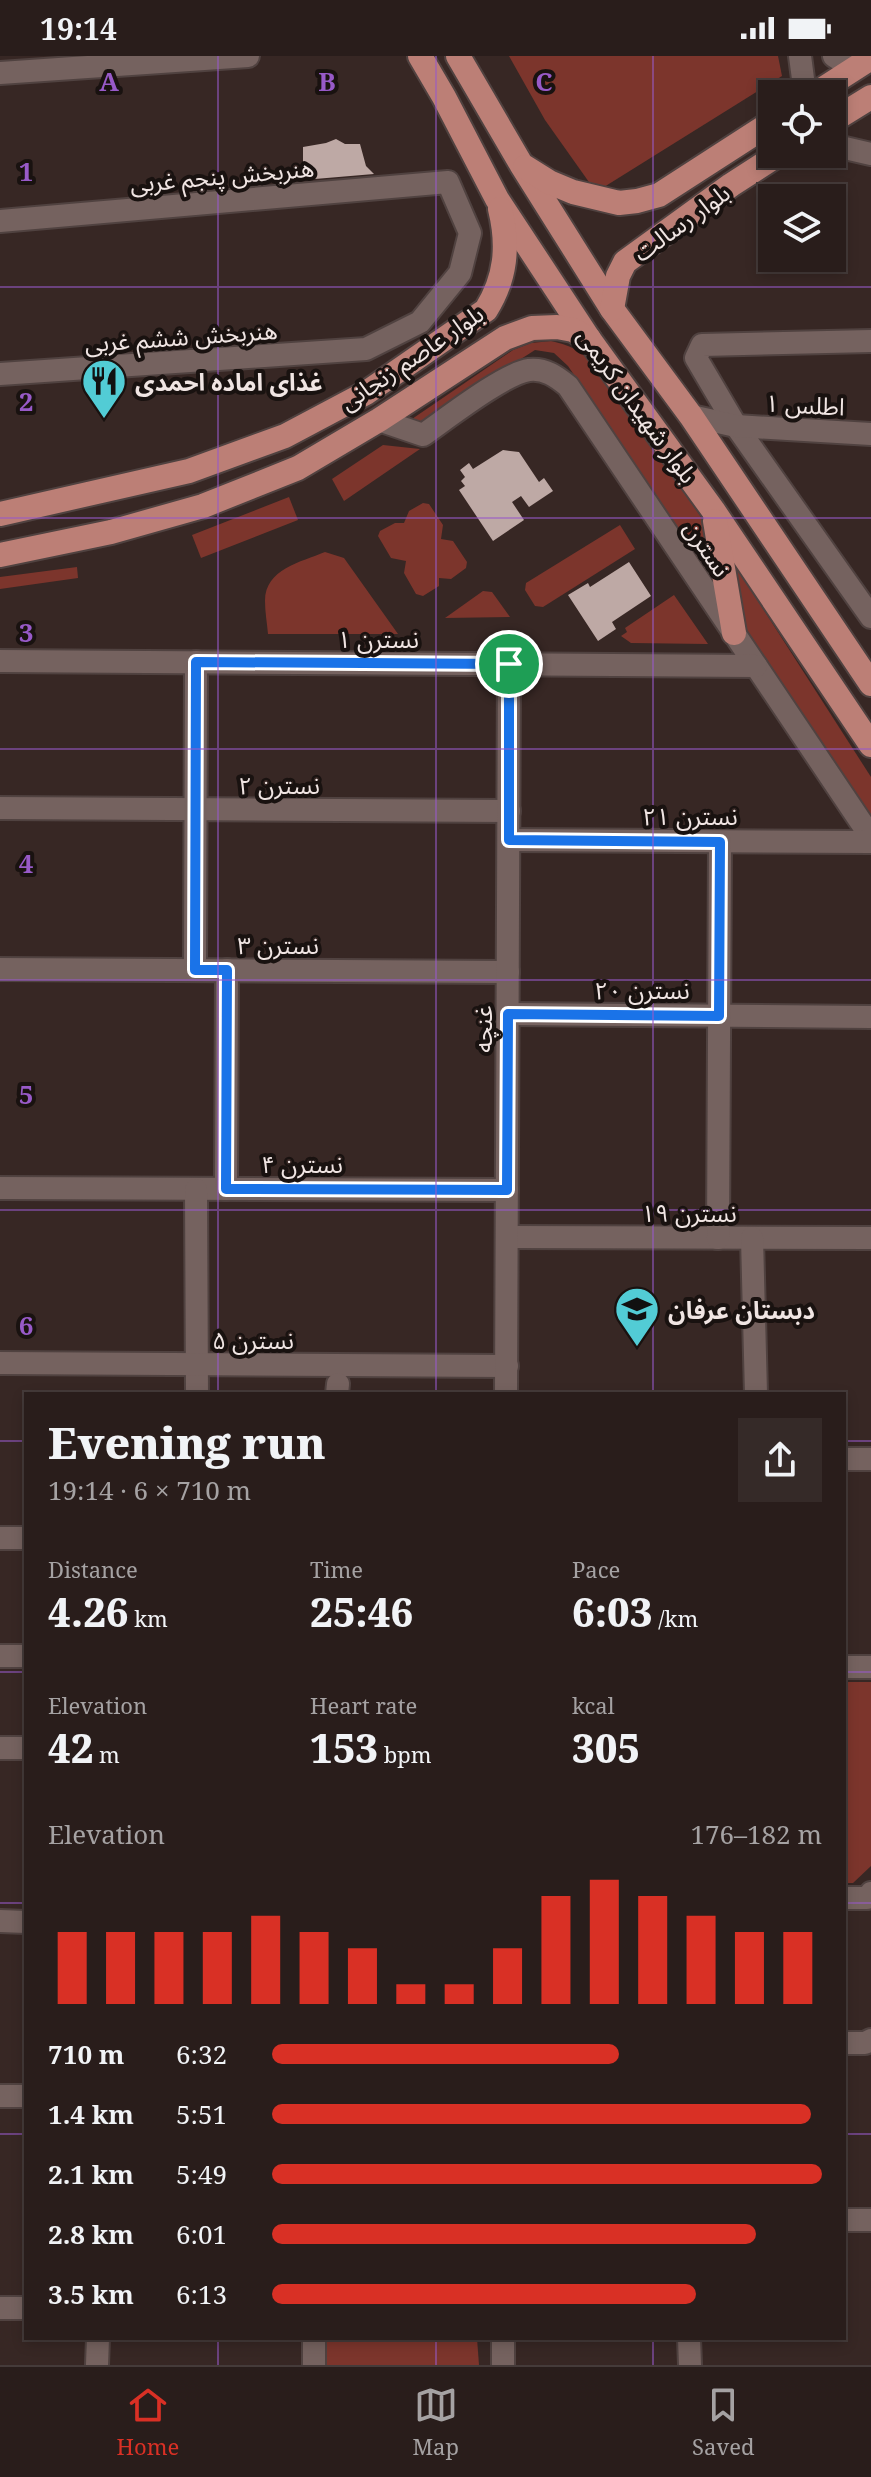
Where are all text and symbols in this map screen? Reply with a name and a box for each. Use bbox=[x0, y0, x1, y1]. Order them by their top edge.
text: 19:14 bbox=[40, 8, 117, 49]
text: A bbox=[99, 63, 119, 99]
text: B bbox=[318, 63, 336, 99]
text: C bbox=[535, 63, 553, 99]
map controls bbox=[758, 80, 846, 272]
button: locate bbox=[758, 80, 846, 168]
street label: هنربخش پنجم غربی bbox=[129, 151, 316, 201]
text: 1 bbox=[19, 153, 33, 189]
street label: بلوار رسالت bbox=[626, 176, 736, 268]
button: layers bbox=[758, 184, 846, 272]
street label: بلوار عاصم زنجانی bbox=[332, 297, 491, 419]
street label: هنربخش ششم غربی bbox=[84, 313, 279, 361]
street label: بلوار شهیدان کریمی bbox=[571, 321, 705, 489]
restaurant icon: غذای اماده احمدی bbox=[80, 357, 128, 420]
place label: غذای اماده احمدی bbox=[135, 365, 323, 398]
text: 2 bbox=[19, 383, 33, 419]
street label: اطلس ۱ bbox=[764, 385, 846, 423]
street label: نسترن bbox=[677, 513, 739, 583]
text: 3 bbox=[19, 614, 33, 650]
street label: نسترن ۱ bbox=[337, 622, 419, 655]
pin bbox=[475, 630, 543, 698]
icon: arrive bbox=[487, 642, 531, 686]
street label: نسترن ۲ bbox=[238, 768, 320, 801]
street label: نسترن ۲۱ bbox=[642, 799, 738, 832]
text: 4 bbox=[19, 845, 34, 881]
street label: نسترن ۳ bbox=[237, 928, 319, 961]
street label: نسترن ۲۰ bbox=[594, 973, 690, 1006]
street label: غنچه bbox=[466, 1005, 499, 1053]
text: 5 bbox=[19, 1076, 33, 1112]
street label: نسترن ۴ bbox=[261, 1147, 343, 1180]
street label: نسترن ۱۹ bbox=[641, 1196, 737, 1229]
school or university icon: دبستان عرفان bbox=[613, 1285, 661, 1348]
place label: دبستان عرفان bbox=[668, 1293, 815, 1326]
text: 6 bbox=[19, 1307, 33, 1343]
street label: نسترن ۵ bbox=[212, 1323, 294, 1356]
text: Evening run bbox=[48, 1412, 326, 1472]
button: share bbox=[738, 1418, 822, 1502]
text: 19:14 · 6 × 710 m bbox=[48, 1472, 251, 1508]
text: Distance bbox=[48, 1554, 138, 1584]
text: Time bbox=[310, 1554, 363, 1584]
text: Pace bbox=[572, 1554, 620, 1584]
text: 4.26 bbox=[48, 1584, 129, 1639]
text: 25:46 bbox=[310, 1584, 413, 1639]
text: 6:03 bbox=[572, 1584, 652, 1639]
text: km bbox=[129, 1603, 168, 1633]
text: /km bbox=[652, 1603, 698, 1633]
text: Elevation bbox=[48, 1690, 147, 1720]
text: Heart rate bbox=[310, 1690, 417, 1720]
text: kcal bbox=[572, 1690, 614, 1720]
text: 42 bbox=[48, 1720, 93, 1775]
text: 153 bbox=[310, 1720, 378, 1775]
text: 305 bbox=[572, 1720, 640, 1775]
text: m bbox=[93, 1739, 120, 1769]
text: bpm bbox=[378, 1739, 432, 1769]
text: Elevation bbox=[48, 1816, 165, 1852]
text: 176–182 m bbox=[690, 1816, 822, 1852]
text: 710 m bbox=[48, 2036, 124, 2072]
text: 6:32 bbox=[176, 2036, 227, 2072]
text: 1.4 km bbox=[48, 2096, 134, 2132]
text: 5:51 bbox=[176, 2096, 227, 2132]
text: 2.1 km bbox=[48, 2156, 134, 2192]
text: 5:49 bbox=[176, 2156, 227, 2192]
text: 2.8 km bbox=[48, 2216, 134, 2252]
text: 6:01 bbox=[176, 2216, 227, 2252]
text: 3.5 km bbox=[48, 2276, 134, 2312]
text: 6:13 bbox=[176, 2276, 227, 2312]
tab: Home bbox=[117, 2383, 179, 2461]
tab: Map bbox=[412, 2383, 459, 2461]
tab: Saved bbox=[692, 2383, 754, 2461]

